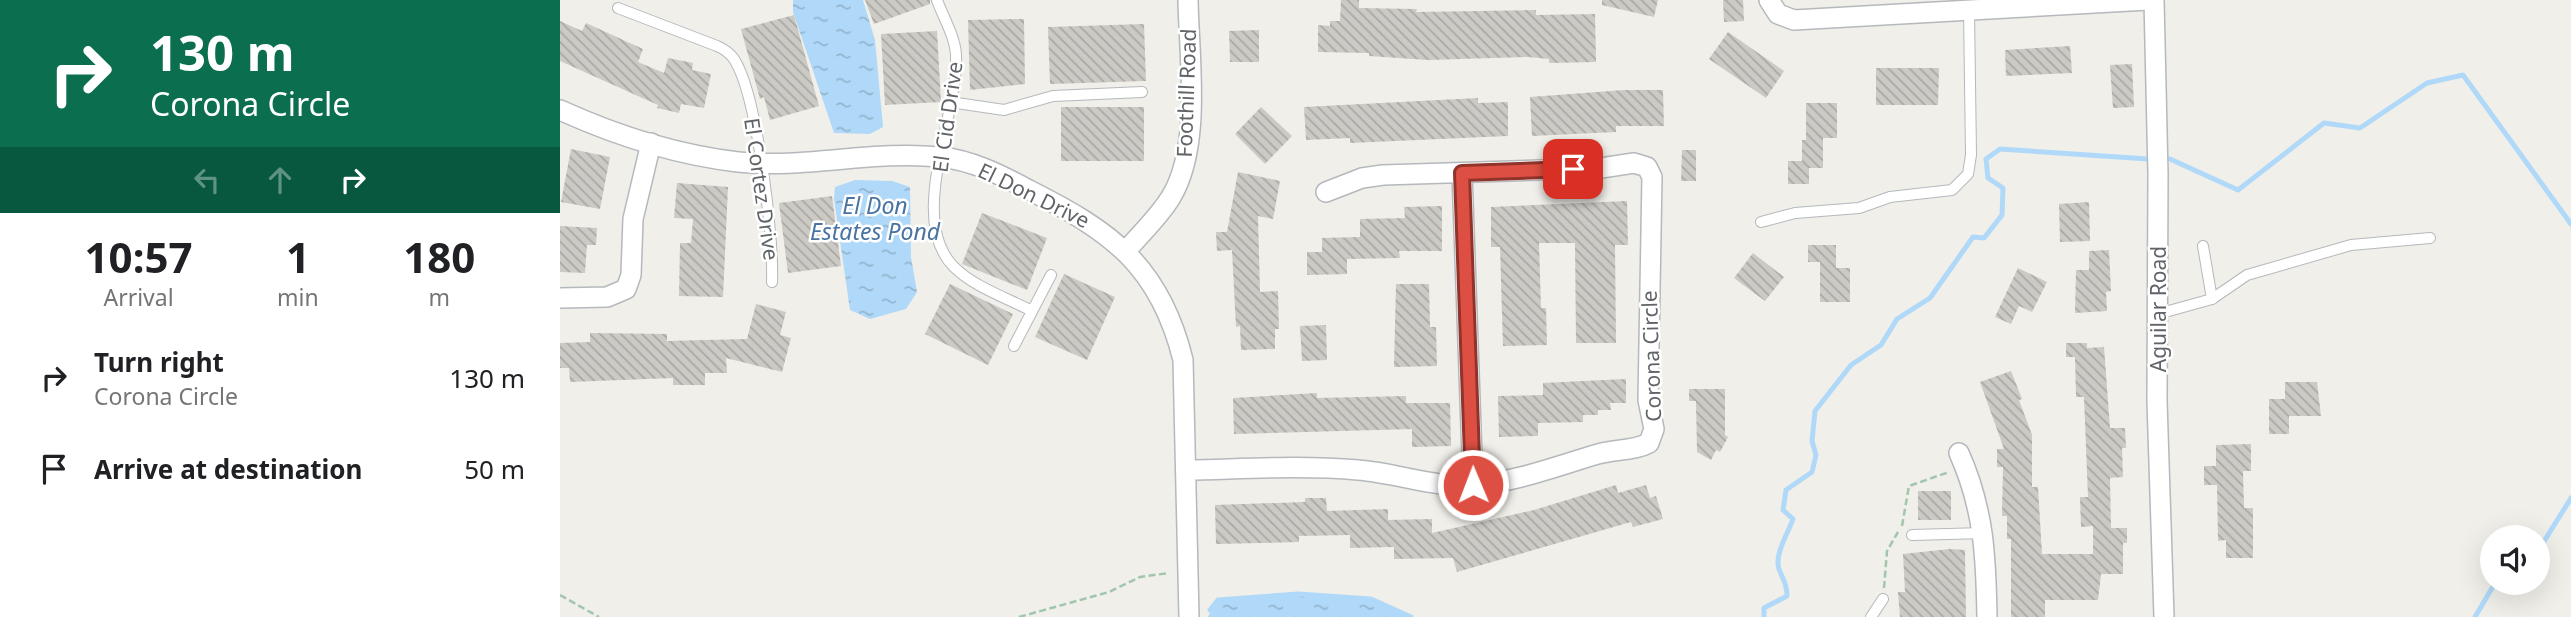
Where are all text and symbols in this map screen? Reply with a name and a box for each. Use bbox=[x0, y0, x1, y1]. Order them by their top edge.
text: 130 m bbox=[150, 19, 295, 85]
icon: right bbox=[35, 28, 126, 119]
street label: Foothill Road bbox=[1170, 28, 1202, 158]
street label: El Cid Drive bbox=[925, 60, 969, 174]
text: Corona Circle bbox=[150, 82, 350, 125]
street label: El Cortez Drive bbox=[738, 116, 786, 262]
pin bbox=[1543, 139, 1603, 199]
icon: arrive bbox=[1554, 150, 1592, 188]
street label: El Don Drive bbox=[973, 156, 1095, 234]
icon: left bbox=[188, 161, 226, 199]
icon: ahead bbox=[261, 161, 299, 199]
icon: right bbox=[334, 161, 372, 199]
water label: El Don Estates Pond bbox=[810, 189, 941, 247]
text: 10:57 bbox=[85, 228, 192, 285]
text: 1 bbox=[286, 228, 310, 285]
text: 180 bbox=[403, 228, 475, 285]
street label: Aguilar Road bbox=[2144, 246, 2172, 372]
text: Arrival bbox=[103, 281, 174, 313]
text: min bbox=[277, 281, 319, 313]
text: m bbox=[429, 281, 450, 313]
street label: Corona Circle bbox=[1635, 290, 1667, 422]
text: Turn right bbox=[94, 344, 224, 380]
icon: right bbox=[35, 359, 73, 397]
text: 130 m bbox=[449, 360, 525, 396]
text: Corona Circle bbox=[94, 380, 238, 412]
position arrow bbox=[1436, 448, 1510, 522]
icon: arrive bbox=[35, 450, 73, 488]
text: Arrive at destination bbox=[94, 451, 363, 487]
text: 50 m bbox=[464, 451, 525, 487]
map controls bbox=[2480, 525, 2550, 595]
button: sound bbox=[2480, 525, 2550, 595]

